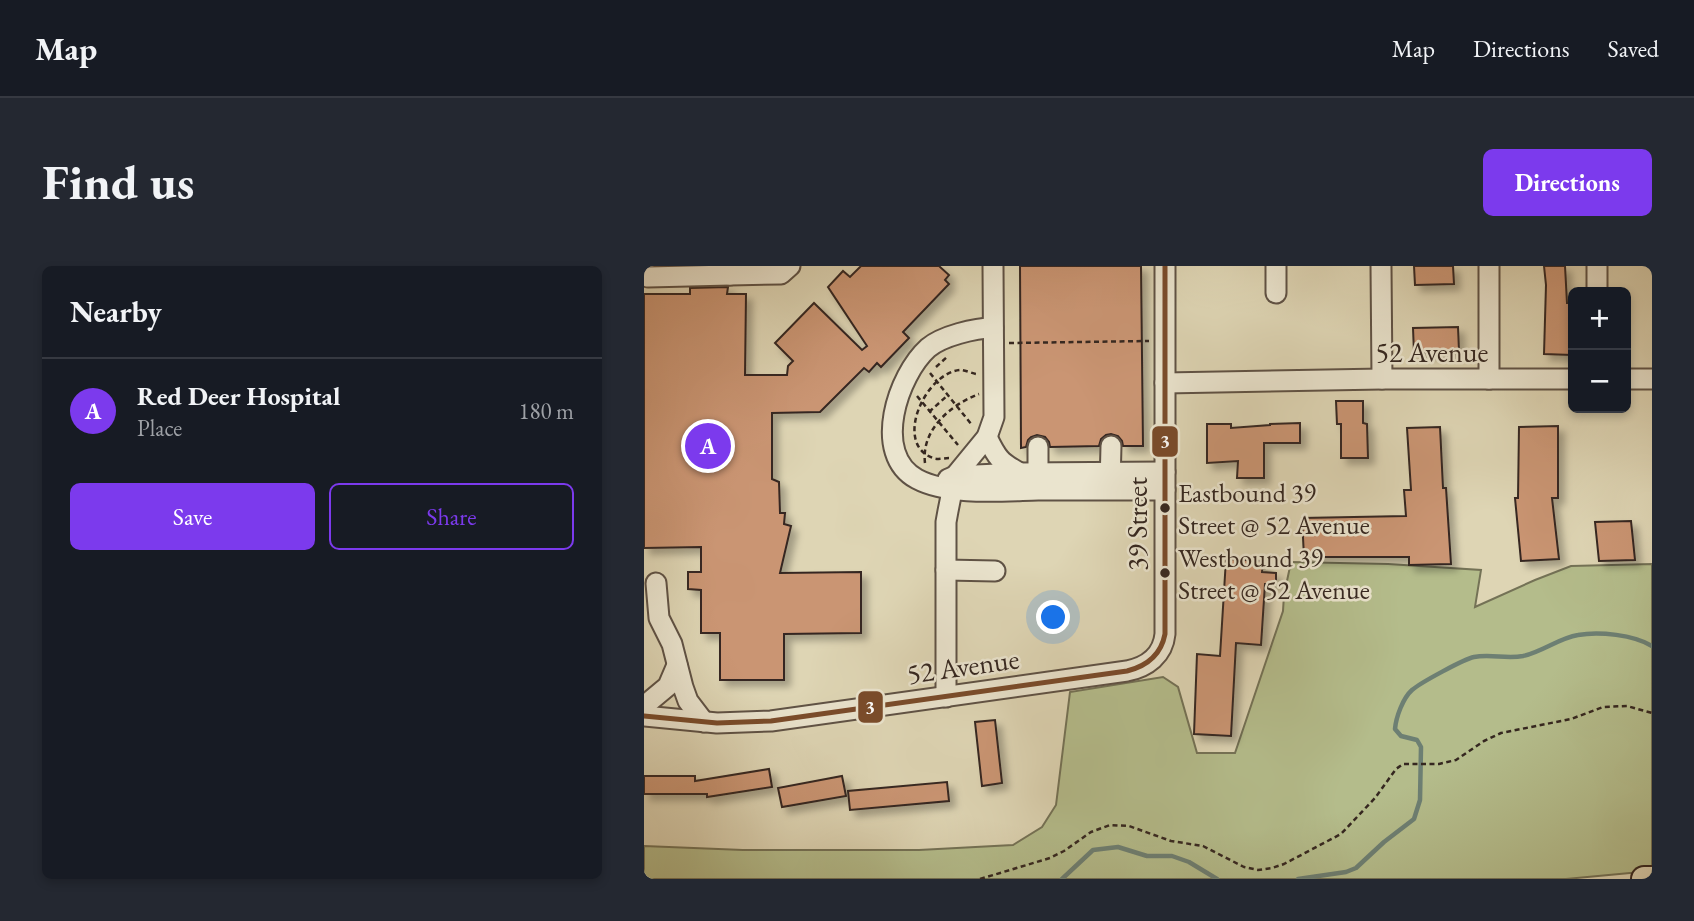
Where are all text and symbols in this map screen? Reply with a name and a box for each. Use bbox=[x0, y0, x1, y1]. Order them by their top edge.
text: Map bbox=[35, 27, 97, 70]
text: Map bbox=[1392, 33, 1435, 64]
text: Directions bbox=[1473, 33, 1570, 64]
text: Saved bbox=[1608, 33, 1659, 64]
button: Directions bbox=[1483, 149, 1652, 216]
text: Find us bbox=[42, 150, 194, 214]
map controls bbox=[1568, 287, 1631, 413]
button: + bbox=[1568, 287, 1631, 350]
text: Nearby bbox=[70, 292, 162, 331]
street label: 52 Avenue bbox=[1376, 334, 1488, 370]
button: − bbox=[1568, 350, 1631, 413]
text: Red Deer Hospital bbox=[137, 379, 340, 413]
text: A bbox=[85, 396, 101, 426]
text: 180 m bbox=[518, 396, 574, 426]
text: Place bbox=[137, 413, 182, 443]
pin: A bbox=[685, 420, 731, 472]
line badge: 3 bbox=[1151, 425, 1179, 458]
text: 3 bbox=[1160, 429, 1170, 454]
place label: Eastbound 39 Street @ 52 Avenue bbox=[1178, 476, 1370, 542]
street label: 39 Street bbox=[1119, 477, 1155, 571]
button: Save bbox=[70, 483, 315, 550]
button: Share bbox=[329, 483, 574, 550]
marker: Eastbound 39 Street @ 52 Avenue bbox=[1158, 501, 1172, 515]
place label: Westbound 39 Street @ 52 Avenue bbox=[1178, 541, 1370, 607]
marker: Westbound 39 Street @ 52 Avenue bbox=[1158, 566, 1172, 580]
your location bbox=[1036, 600, 1070, 634]
street label: 52 Avenue bbox=[905, 640, 1021, 692]
line badge: 3 bbox=[857, 690, 884, 724]
text: 3 bbox=[865, 695, 875, 720]

